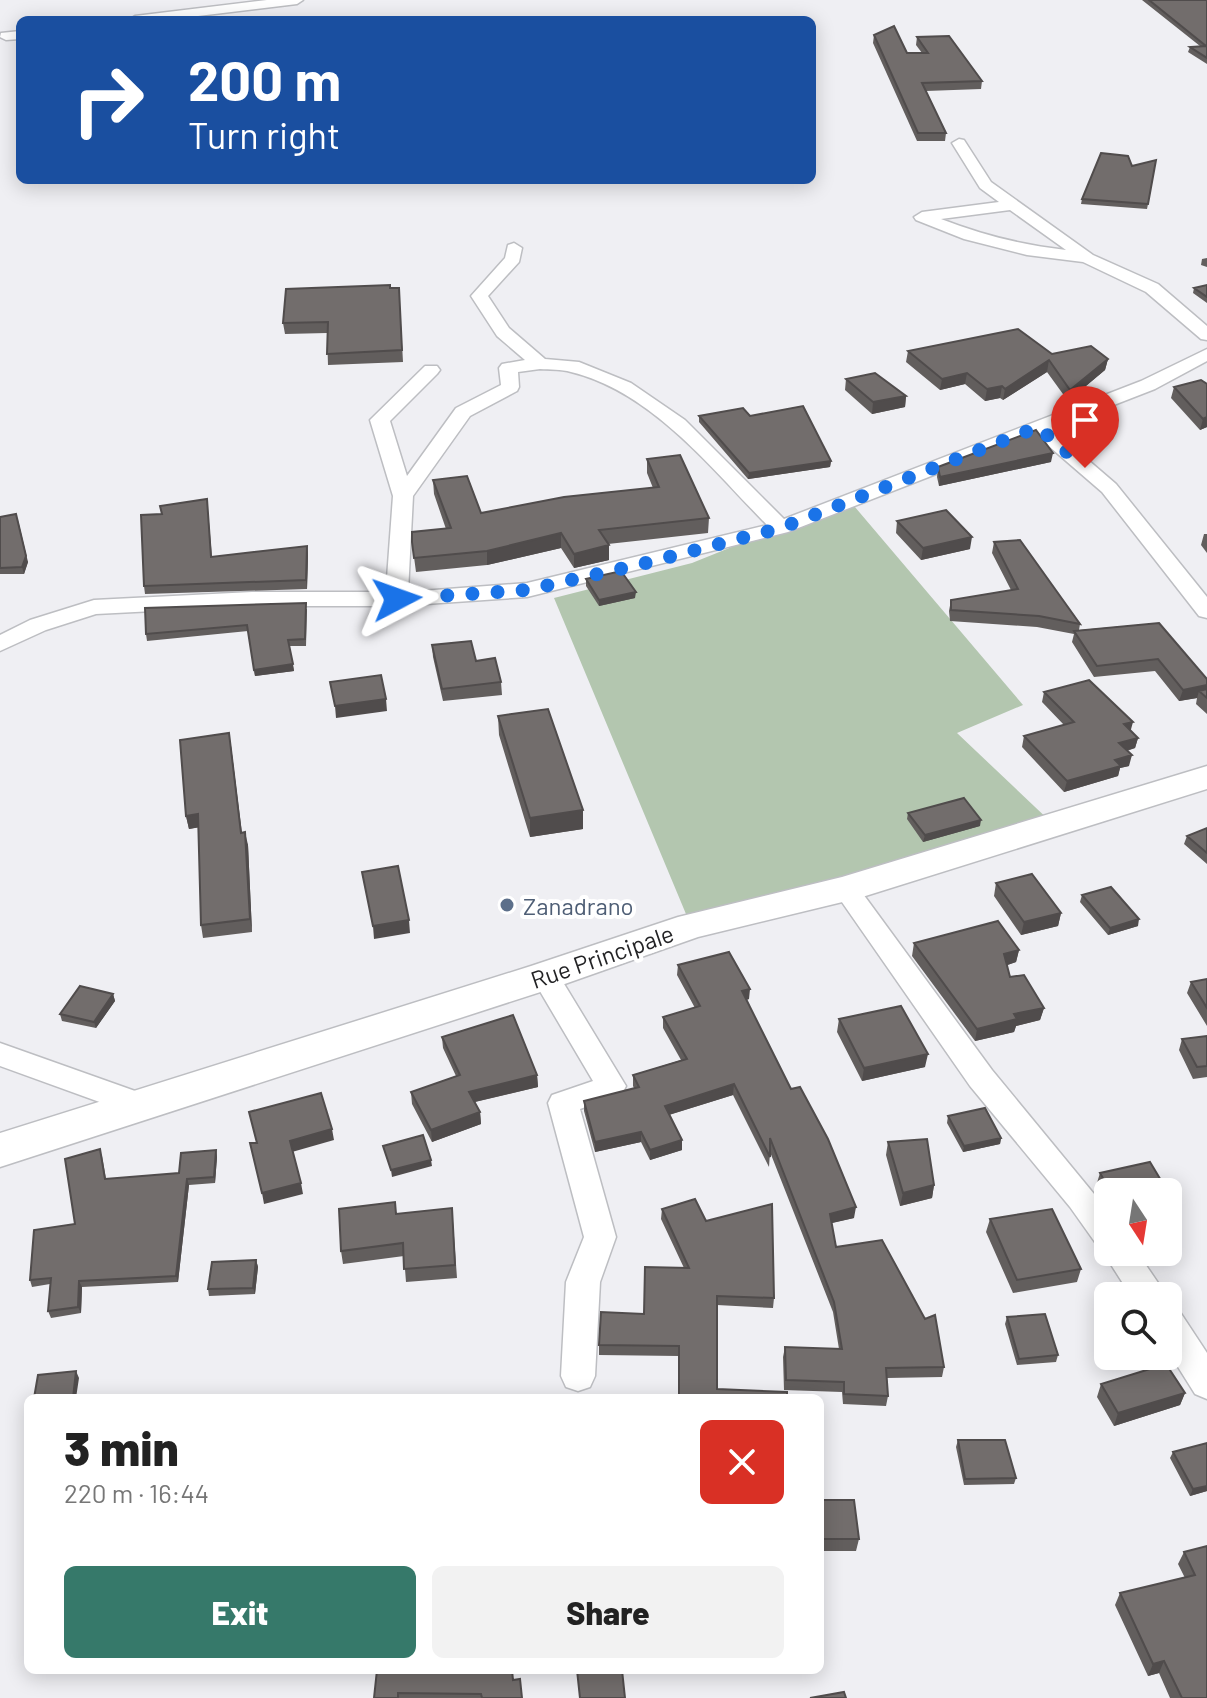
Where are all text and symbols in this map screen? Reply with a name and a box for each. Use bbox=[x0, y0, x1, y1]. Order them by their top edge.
text: 200 m bbox=[188, 45, 341, 112]
icon: right bbox=[56, 48, 160, 152]
text: Turn right bbox=[188, 113, 340, 156]
pin bbox=[1051, 386, 1119, 468]
icon: arrive bbox=[1063, 398, 1107, 442]
position arrow bbox=[355, 557, 439, 641]
place label: Zanadrano bbox=[523, 891, 634, 920]
marker: Zanadrano bbox=[498, 896, 516, 914]
street label: Rue Principale bbox=[527, 918, 677, 994]
north arrow bbox=[1094, 1178, 1182, 1266]
map controls bbox=[1094, 1178, 1182, 1370]
button: search bbox=[1094, 1282, 1182, 1370]
text: 3 min bbox=[64, 1418, 179, 1476]
button: close bbox=[700, 1420, 784, 1504]
text: 220 m · 16:44 bbox=[64, 1477, 209, 1508]
button: Exit bbox=[64, 1566, 416, 1658]
button: Share bbox=[432, 1566, 784, 1658]

